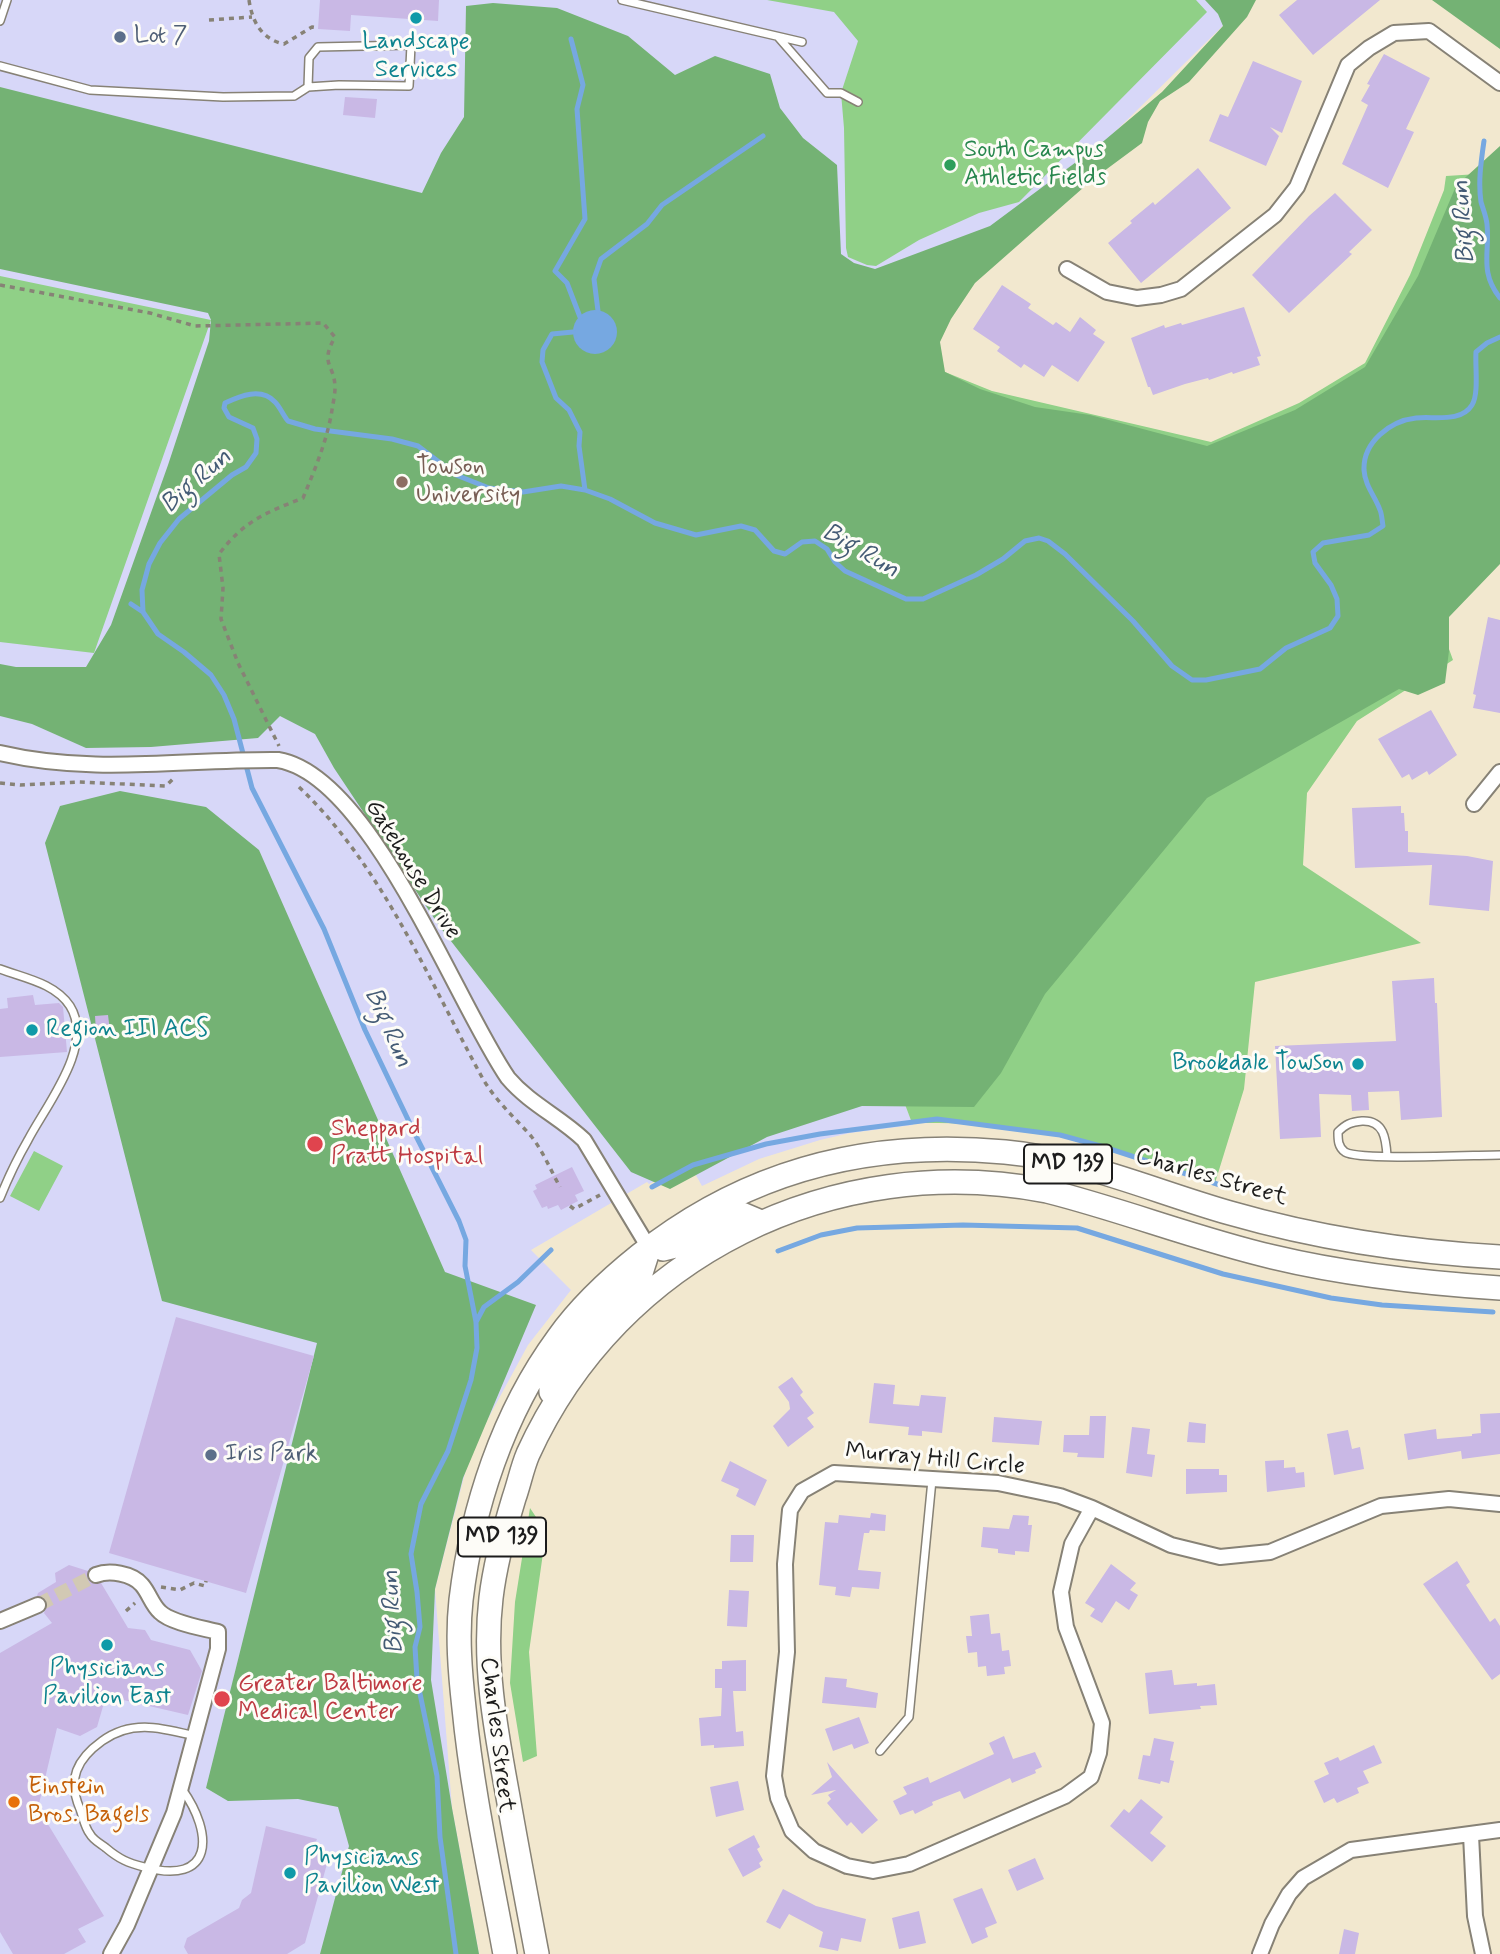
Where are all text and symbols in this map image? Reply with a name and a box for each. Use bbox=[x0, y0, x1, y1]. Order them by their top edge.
marker: Landscape Services bbox=[408, 10, 424, 26]
place label: Lot 7 bbox=[134, 23, 187, 51]
marker: Lot 7 bbox=[112, 29, 128, 45]
place label: Landscape Services bbox=[362, 29, 470, 85]
place label: South Campus Athletic Fields bbox=[964, 137, 1106, 193]
marker: South Campus Athletic Fields bbox=[942, 157, 958, 173]
water label: Big Run bbox=[1447, 179, 1483, 265]
water label: Big Run bbox=[155, 443, 239, 521]
place label: Towson University bbox=[416, 454, 520, 510]
marker: Towson University bbox=[394, 474, 410, 490]
water label: Big Run bbox=[816, 518, 904, 586]
street label: Gatehouse Drive bbox=[358, 795, 466, 945]
water label: Big Run bbox=[356, 983, 418, 1073]
place label: Region III ACS bbox=[46, 1016, 208, 1044]
marker: Region III ACS bbox=[24, 1022, 40, 1038]
place label: Brookdale Towson bbox=[1172, 1050, 1344, 1078]
marker: Brookdale Towson bbox=[1350, 1056, 1366, 1072]
place label: Sheppard Pratt Hospital bbox=[331, 1116, 483, 1172]
marker: Sheppard Pratt Hospital bbox=[305, 1134, 325, 1154]
street label: Charles Street bbox=[1132, 1143, 1290, 1213]
road number: MD 139 bbox=[1024, 1144, 1112, 1184]
street label: Murray Hill Circle bbox=[844, 1438, 1026, 1482]
place label: Iris Park bbox=[225, 1441, 318, 1469]
marker: Iris Park bbox=[203, 1447, 219, 1463]
road number: MD 139 bbox=[458, 1518, 546, 1556]
water label: Big Run bbox=[376, 1569, 412, 1655]
marker: Physicians Pavilion East bbox=[99, 1637, 115, 1653]
place label: Physicians Pavilion East bbox=[43, 1656, 171, 1712]
street label: Charles Street bbox=[472, 1656, 520, 1814]
place label: Greater Baltimore Medical Center bbox=[238, 1671, 423, 1727]
marker: Greater Baltimore Medical Center bbox=[212, 1689, 232, 1709]
place label: Einstein Bros. Bagels bbox=[28, 1774, 149, 1830]
marker: Einstein Bros. Bagels bbox=[6, 1794, 22, 1810]
place label: Physicians Pavilion West bbox=[304, 1845, 439, 1901]
marker: Physicians Pavilion West bbox=[282, 1865, 298, 1881]

